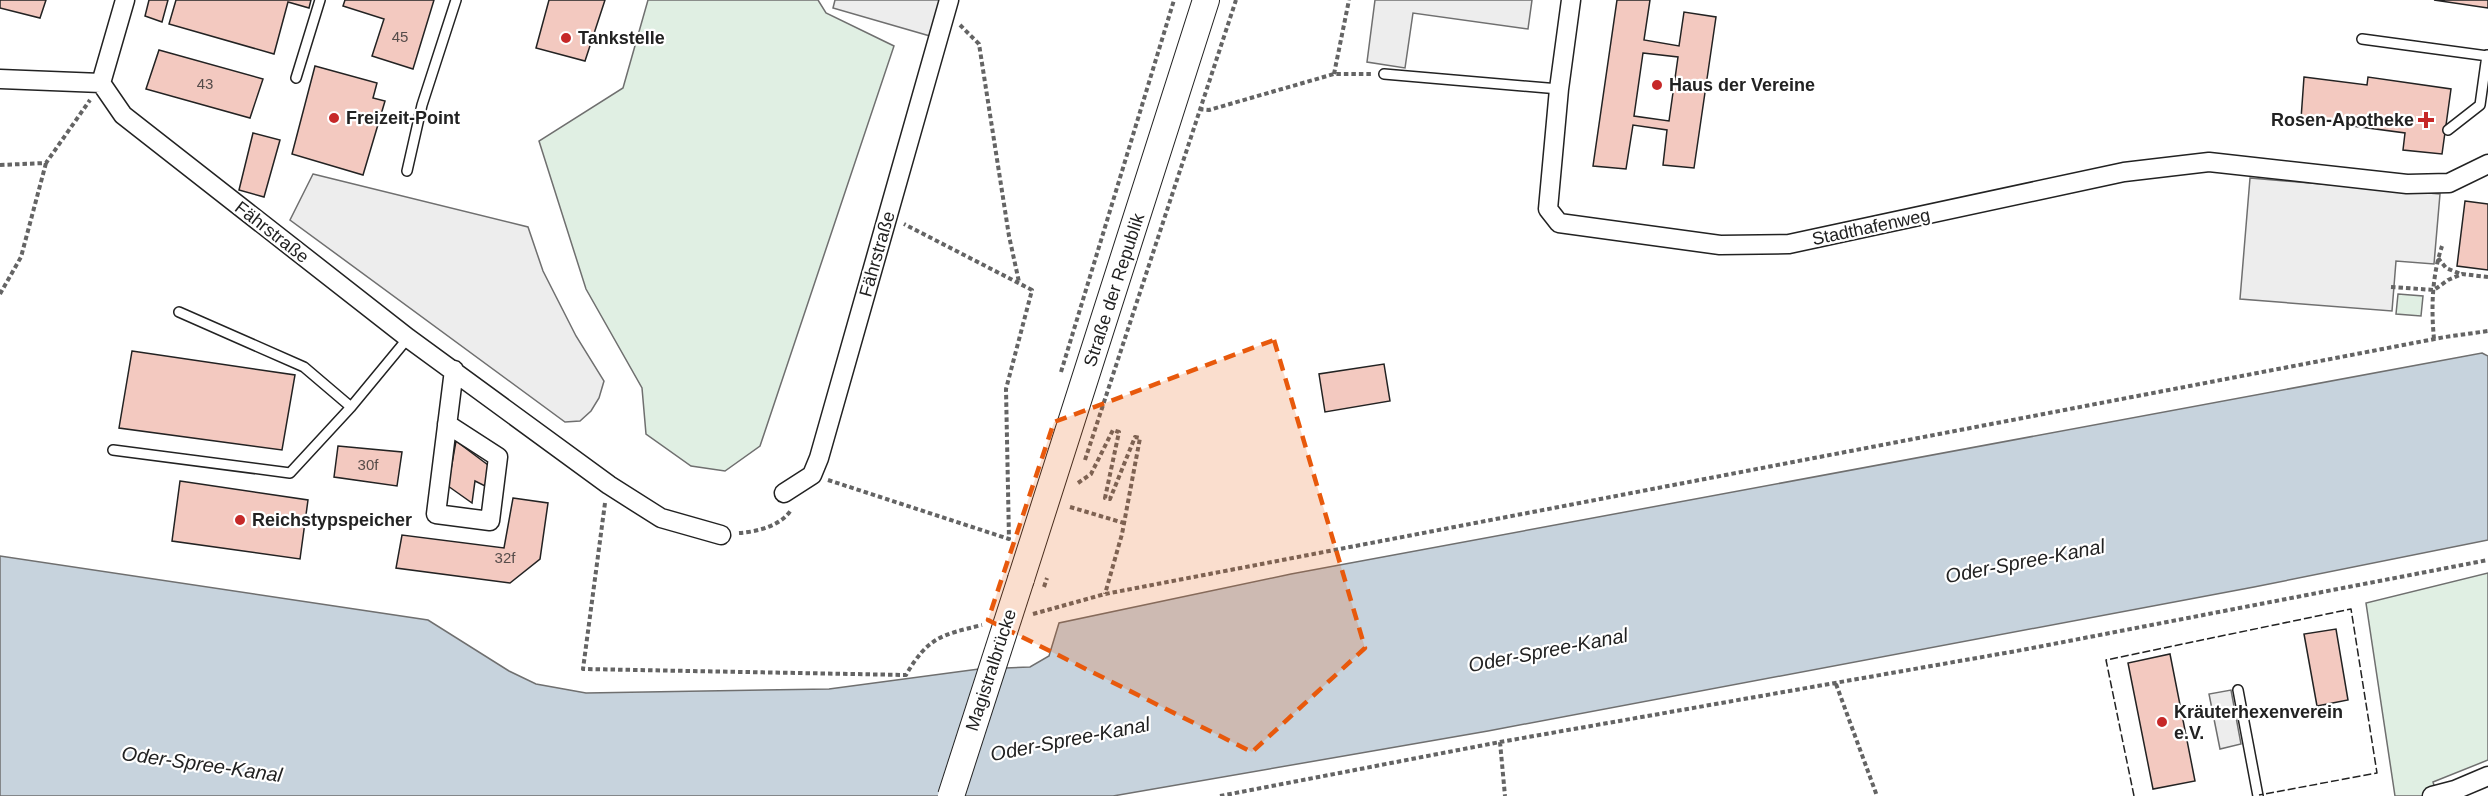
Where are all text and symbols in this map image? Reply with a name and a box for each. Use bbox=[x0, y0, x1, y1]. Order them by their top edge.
house number: 45 bbox=[392, 28, 408, 45]
place label: Tankstelle bbox=[578, 28, 665, 48]
marker: Tankstelle bbox=[559, 31, 573, 45]
house number: 43 bbox=[197, 75, 213, 92]
place label: Haus der Vereine bbox=[1669, 75, 1815, 95]
marker: Haus der Vereine bbox=[1650, 78, 1664, 92]
place label: Freizeit-Point bbox=[346, 108, 460, 128]
place label: Rosen-Apotheke bbox=[2271, 110, 2414, 130]
marker: Freizeit-Point bbox=[327, 111, 341, 125]
marker: Rosen-Apotheke bbox=[2419, 113, 2433, 127]
street label: Fährstraße bbox=[231, 197, 313, 267]
street label: Stadthafenweg bbox=[1810, 205, 1932, 249]
street label: Fährstraße bbox=[855, 209, 899, 299]
street label: Straße der Republik bbox=[1080, 210, 1149, 369]
house number: 30f bbox=[358, 456, 379, 473]
place label: Reichstypspeicher bbox=[252, 510, 412, 530]
marker: Reichstypspeicher bbox=[233, 513, 247, 527]
water label: Oder-Spree-Kanal bbox=[1943, 535, 2107, 587]
house number: 32f bbox=[495, 549, 516, 566]
street label: Magistralbrücke bbox=[962, 606, 1020, 734]
water label: Oder-Spree-Kanal bbox=[1466, 624, 1630, 676]
place label: Kräuterhexenverein e.V. bbox=[2174, 702, 2343, 743]
water label: Oder-Spree-Kanal bbox=[988, 713, 1152, 765]
marker: Kräuterhexenverein e.V. bbox=[2155, 715, 2169, 729]
water label: Oder-Spree-Kanal bbox=[120, 742, 284, 786]

